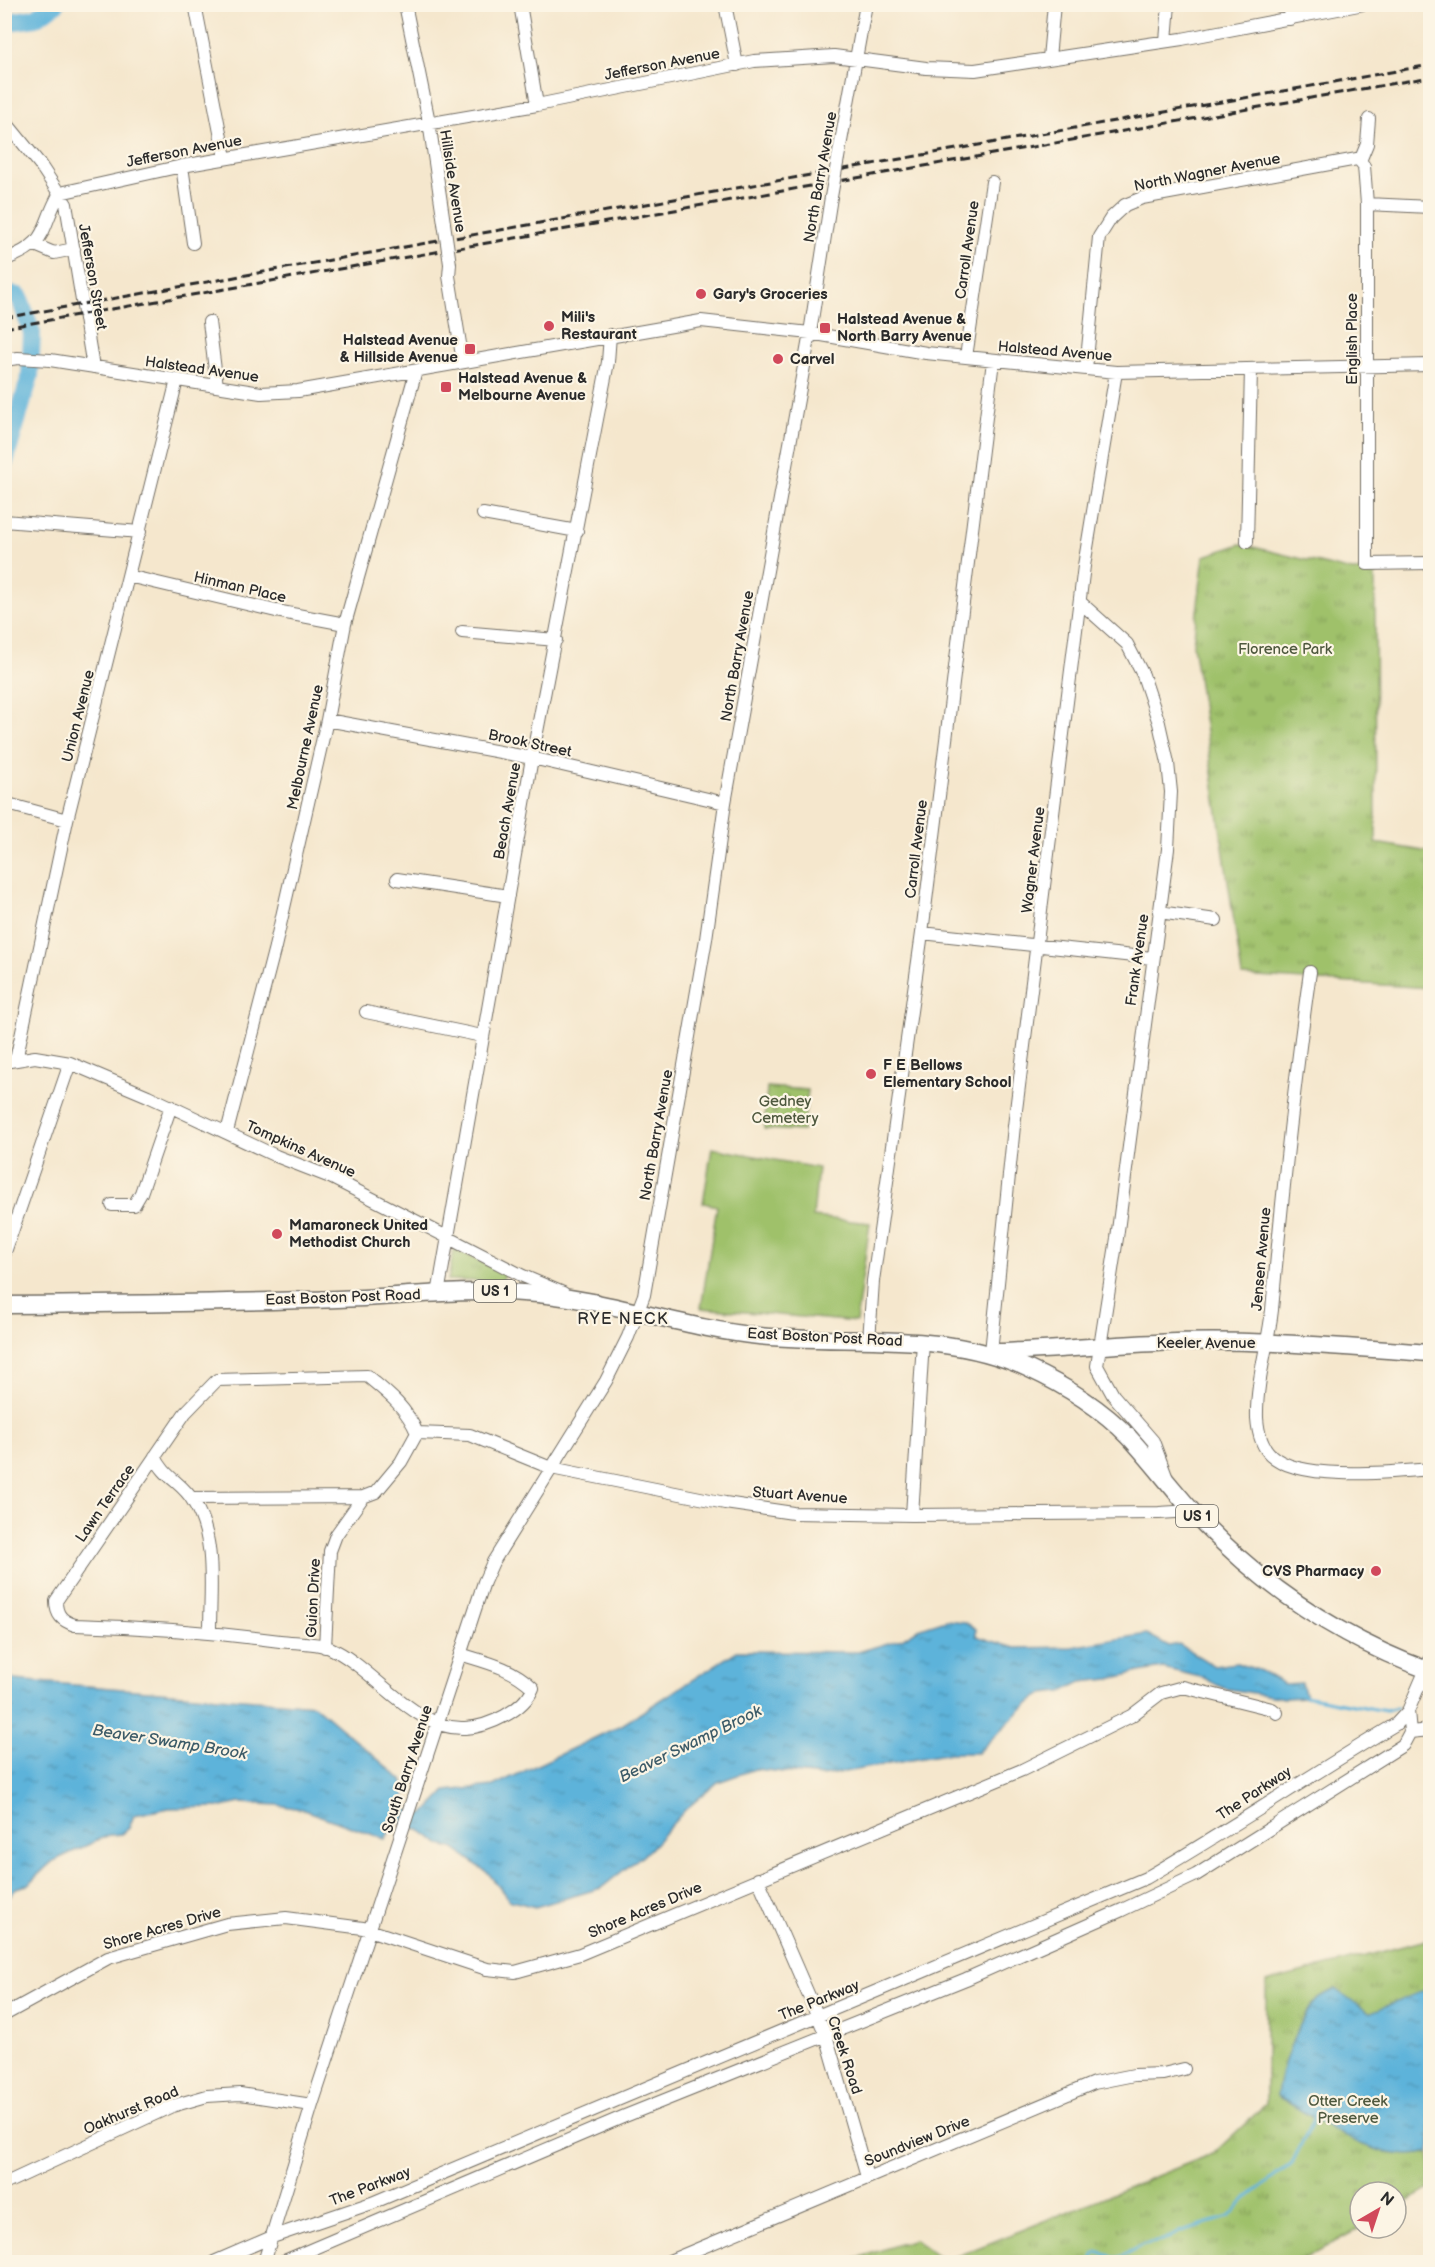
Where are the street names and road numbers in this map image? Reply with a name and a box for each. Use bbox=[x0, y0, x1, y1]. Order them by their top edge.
street label: Jefferson Avenue bbox=[603, 44, 721, 85]
street label: North Barry Avenue bbox=[800, 110, 841, 244]
street label: Hillside Avenue bbox=[435, 128, 470, 234]
street label: Jefferson Avenue bbox=[125, 131, 243, 172]
street label: North Wagner Avenue bbox=[1132, 149, 1282, 196]
street label: Carroll Avenue bbox=[951, 199, 984, 301]
street label: Jefferson Street bbox=[74, 222, 111, 332]
street label: English Place bbox=[1343, 293, 1362, 385]
street label: Halstead Avenue bbox=[997, 337, 1113, 366]
street label: Halstead Avenue bbox=[144, 352, 260, 387]
street label: Hinman Place bbox=[192, 568, 288, 607]
street label: North Barry Avenue bbox=[717, 589, 758, 723]
street label: Union Avenue bbox=[58, 668, 99, 764]
street label: Melbourne Avenue bbox=[283, 683, 328, 811]
street label: Brook Street bbox=[486, 725, 574, 762]
street label: Beach Avenue bbox=[490, 761, 525, 861]
street label: Carroll Avenue bbox=[901, 799, 932, 899]
street label: Wagner Avenue bbox=[1018, 806, 1049, 914]
street label: Frank Avenue bbox=[1122, 913, 1153, 1007]
street label: North Barry Avenue bbox=[636, 1068, 677, 1202]
street label: Tompkins Avenue bbox=[243, 1117, 359, 1182]
street label: Jensen Avenue bbox=[1247, 1206, 1276, 1312]
road number: US 1 bbox=[474, 1280, 516, 1302]
street label: East Boston Post Road bbox=[265, 1285, 421, 1310]
street label: East Boston Post Road bbox=[747, 1324, 903, 1351]
street label: Keeler Avenue bbox=[1156, 1334, 1256, 1353]
street label: Lawn Terrace bbox=[72, 1460, 139, 1546]
street label: Stuart Avenue bbox=[752, 1483, 848, 1508]
road number: US 1 bbox=[1176, 1505, 1218, 1527]
street label: Guion Drive bbox=[302, 1558, 325, 1638]
street label: South Barry Avenue bbox=[378, 1703, 437, 1835]
street label: The Parkway bbox=[1213, 1762, 1295, 1825]
street label: Shore Acres Drive bbox=[586, 1878, 705, 1943]
street label: Shore Acres Drive bbox=[101, 1903, 223, 1954]
street label: The Parkway bbox=[776, 1976, 862, 2025]
street label: Creek Road bbox=[823, 2014, 866, 2097]
street label: Oakhurst Road bbox=[81, 2082, 182, 2139]
street label: Soundview Drive bbox=[862, 2112, 973, 2171]
street label: The Parkway bbox=[327, 2162, 414, 2211]

